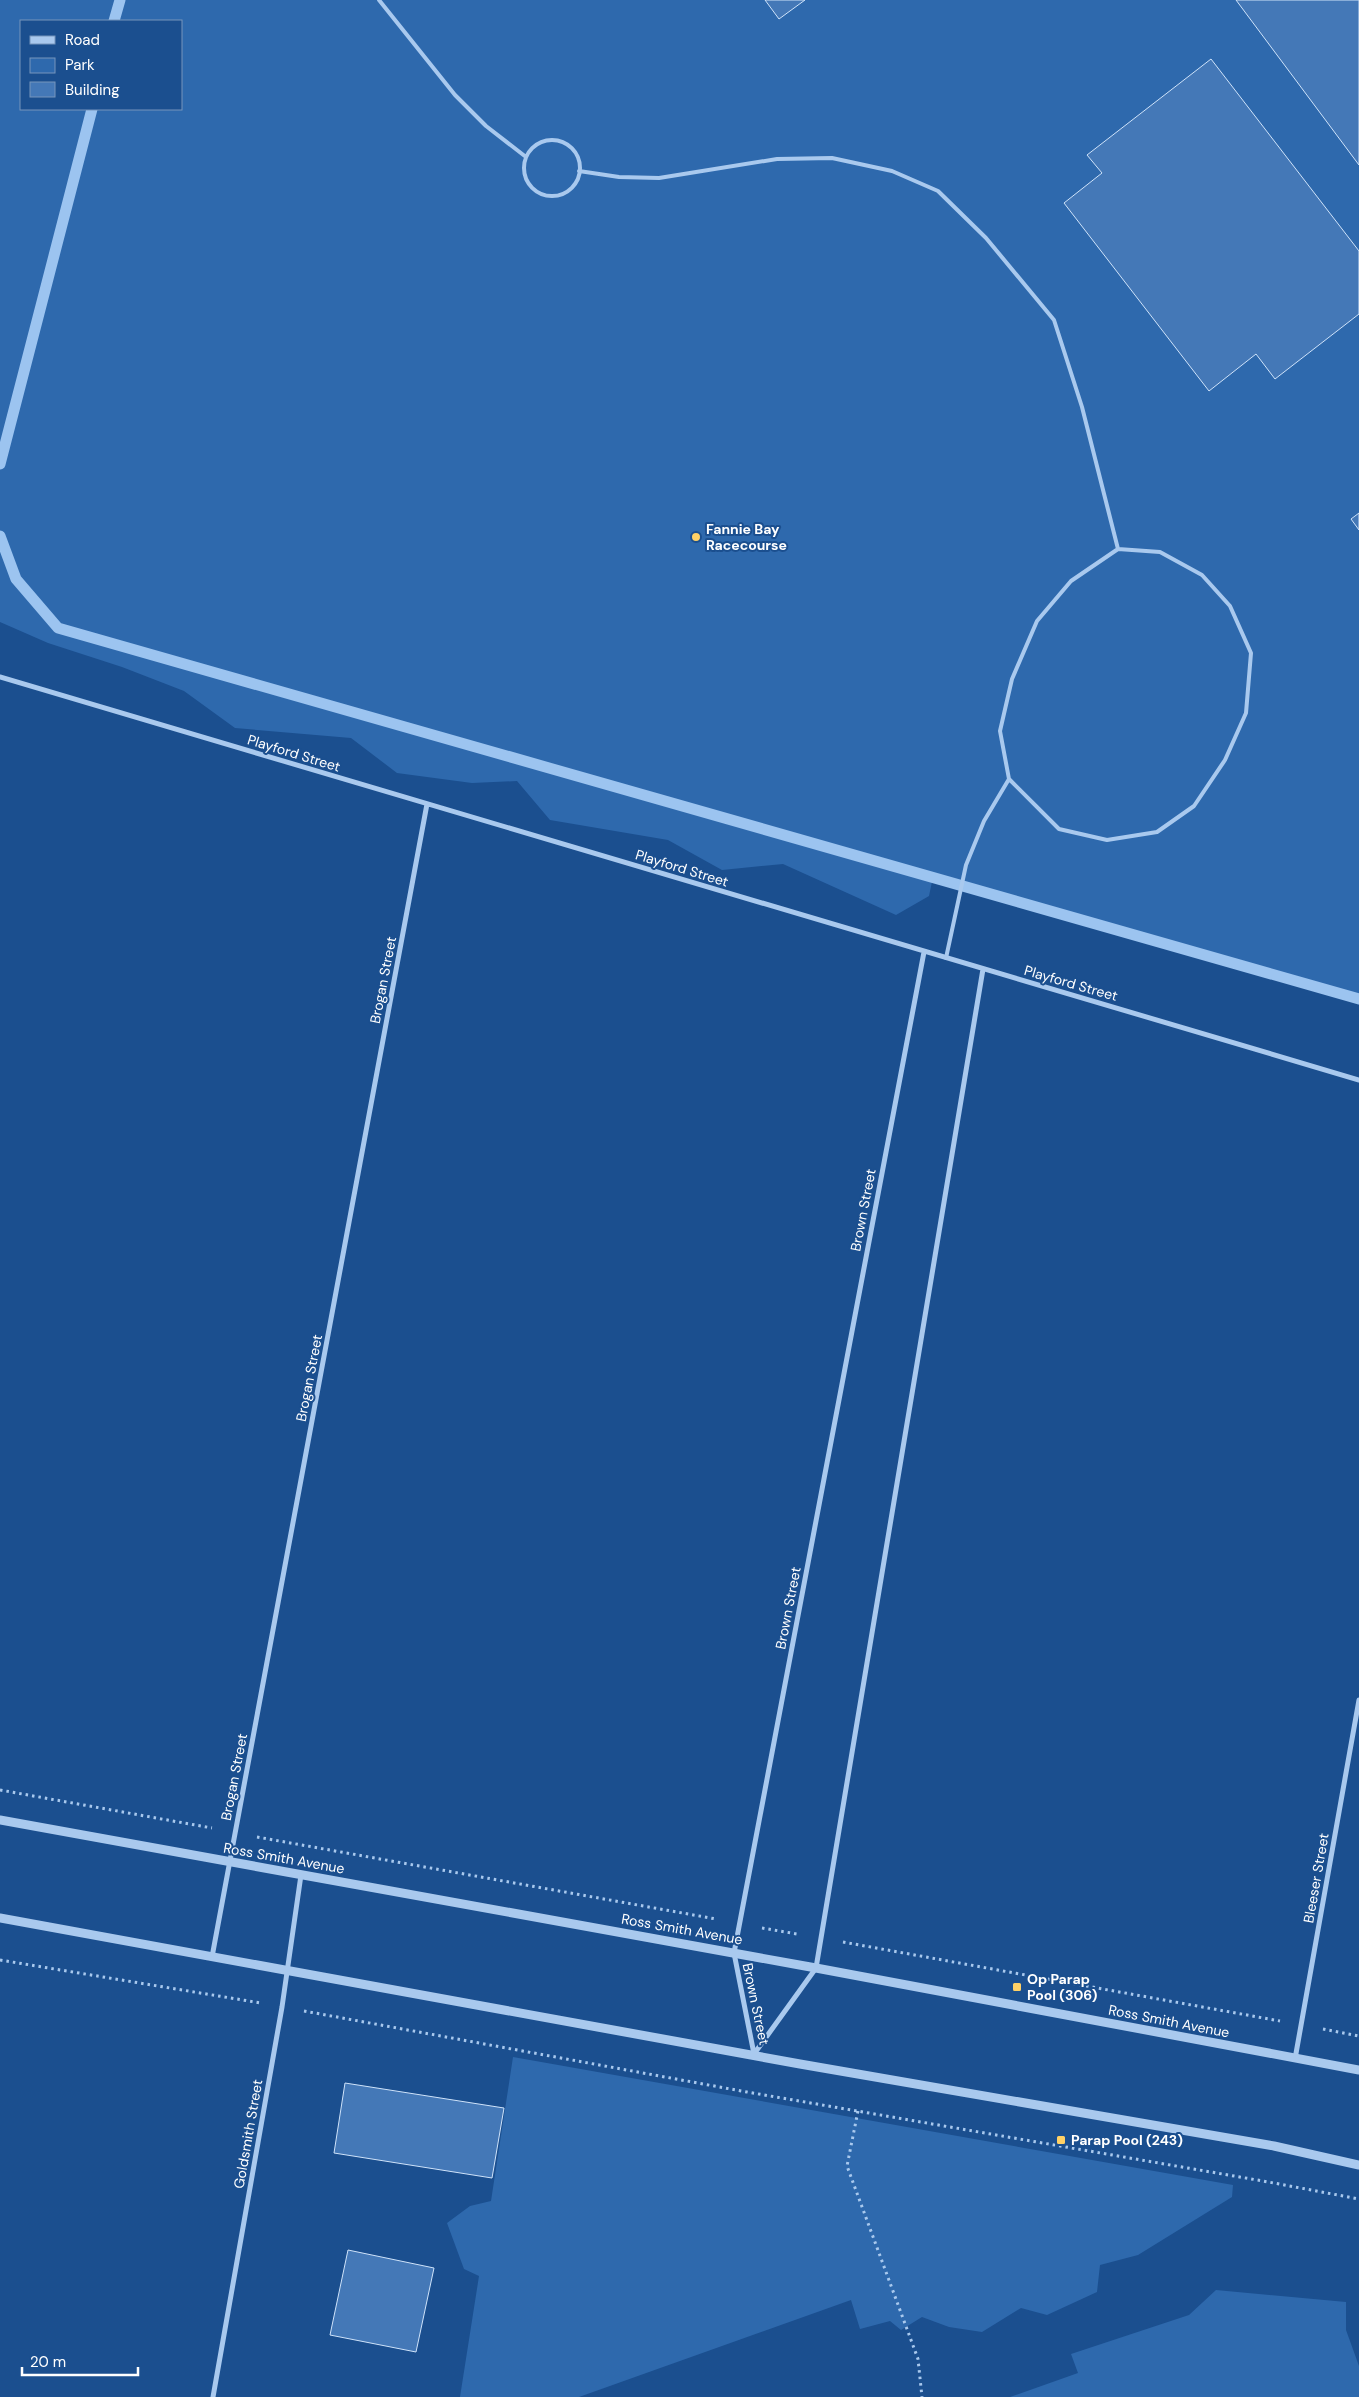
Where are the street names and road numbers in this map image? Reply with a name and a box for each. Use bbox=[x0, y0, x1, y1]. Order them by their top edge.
street label: Playford Street bbox=[245, 730, 343, 776]
street label: Playford Street bbox=[633, 845, 731, 891]
street label: Brogan Street bbox=[366, 935, 400, 1025]
street label: Playford Street bbox=[1022, 961, 1120, 1005]
street label: Brown Street bbox=[846, 1167, 880, 1253]
street label: Brogan Street bbox=[292, 1333, 326, 1423]
street label: Brown Street bbox=[771, 1565, 805, 1651]
street label: Brogan Street bbox=[217, 1732, 251, 1822]
street label: Bleeser Street bbox=[1299, 1832, 1333, 1924]
street label: Ross Smith Avenue bbox=[222, 1838, 346, 1878]
street label: Ross Smith Avenue bbox=[620, 1909, 744, 1949]
street label: Brown Street bbox=[739, 1961, 773, 2047]
street label: Ross Smith Avenue bbox=[1107, 2000, 1231, 2042]
street label: Goldsmith Street bbox=[230, 2078, 266, 2190]

